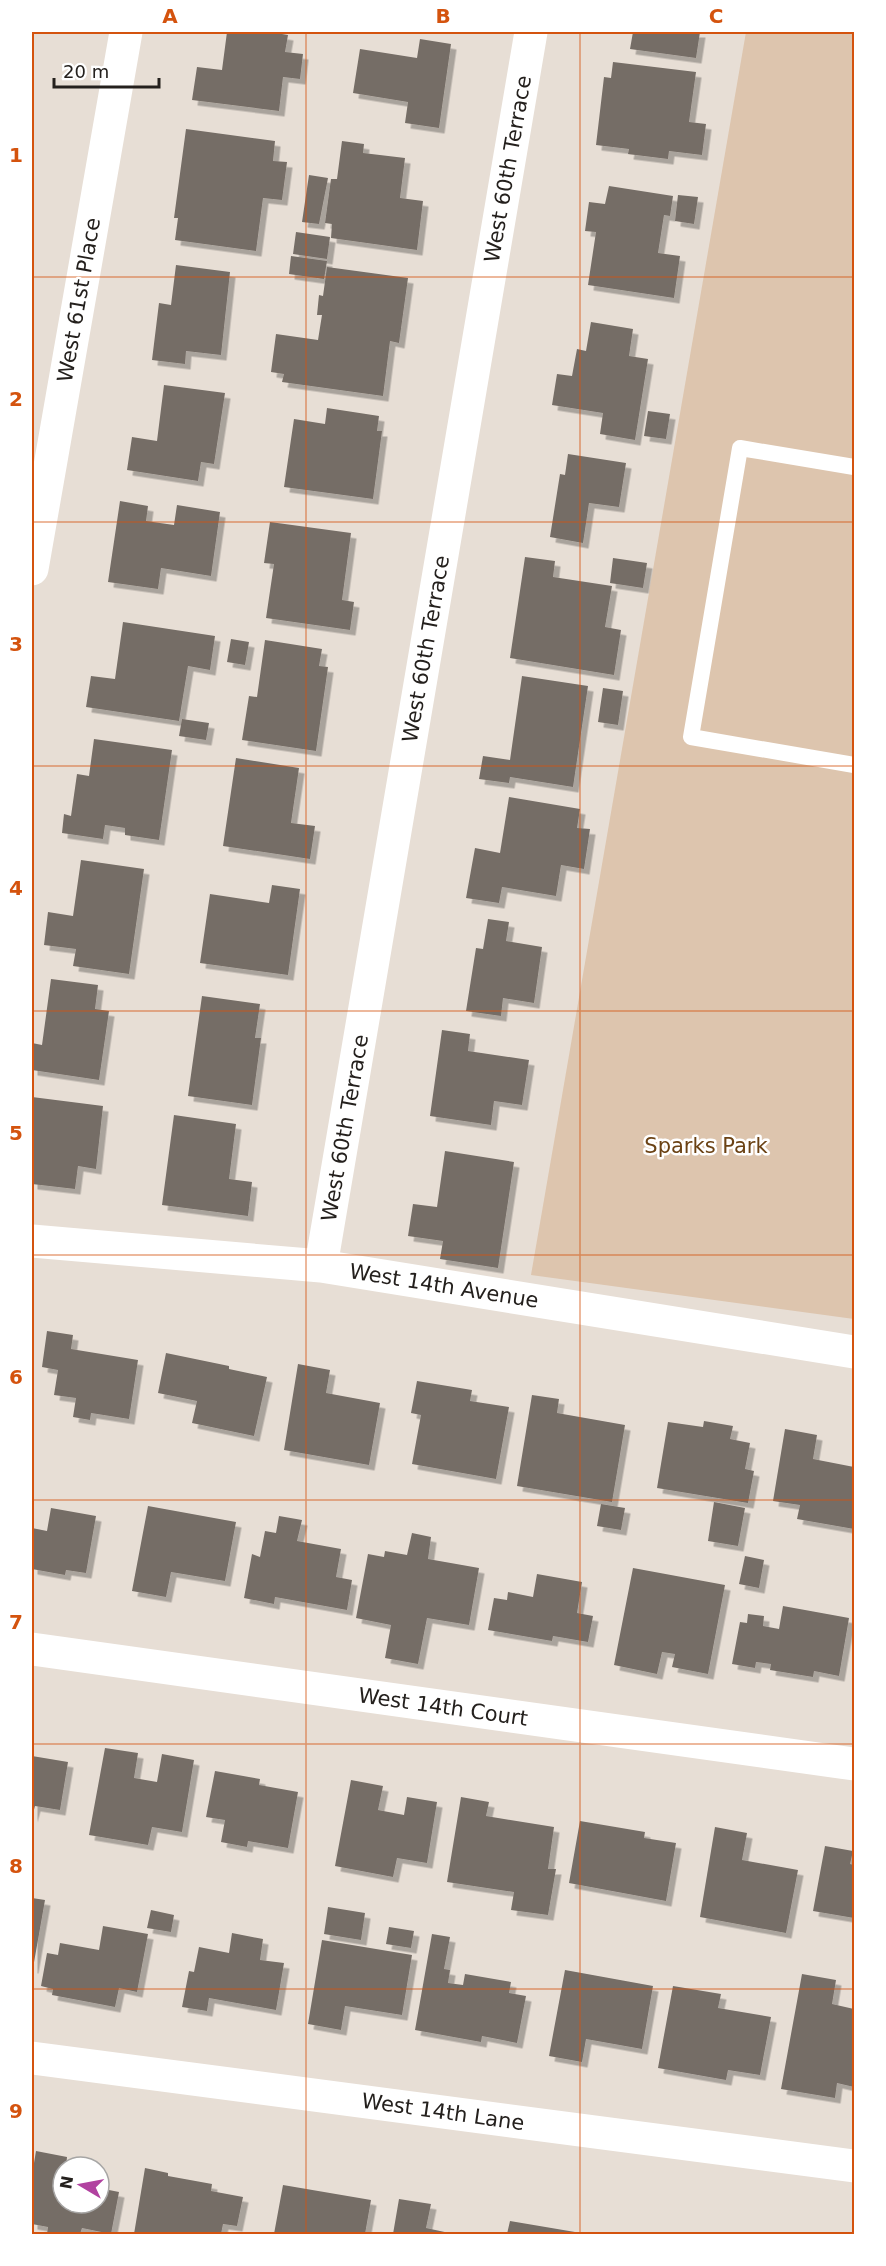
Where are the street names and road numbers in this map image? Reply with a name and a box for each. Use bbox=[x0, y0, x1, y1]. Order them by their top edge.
street label: West 60th Terrace bbox=[480, 74, 536, 264]
street label: West 61st Place bbox=[53, 216, 105, 384]
street label: West 60th Terrace bbox=[398, 554, 454, 744]
street label: West 60th Terrace bbox=[317, 1033, 373, 1223]
street label: West 14th Avenue bbox=[348, 1259, 540, 1313]
street label: West 14th Court bbox=[357, 1683, 529, 1731]
street label: West 14th Lane bbox=[360, 2089, 526, 2135]

